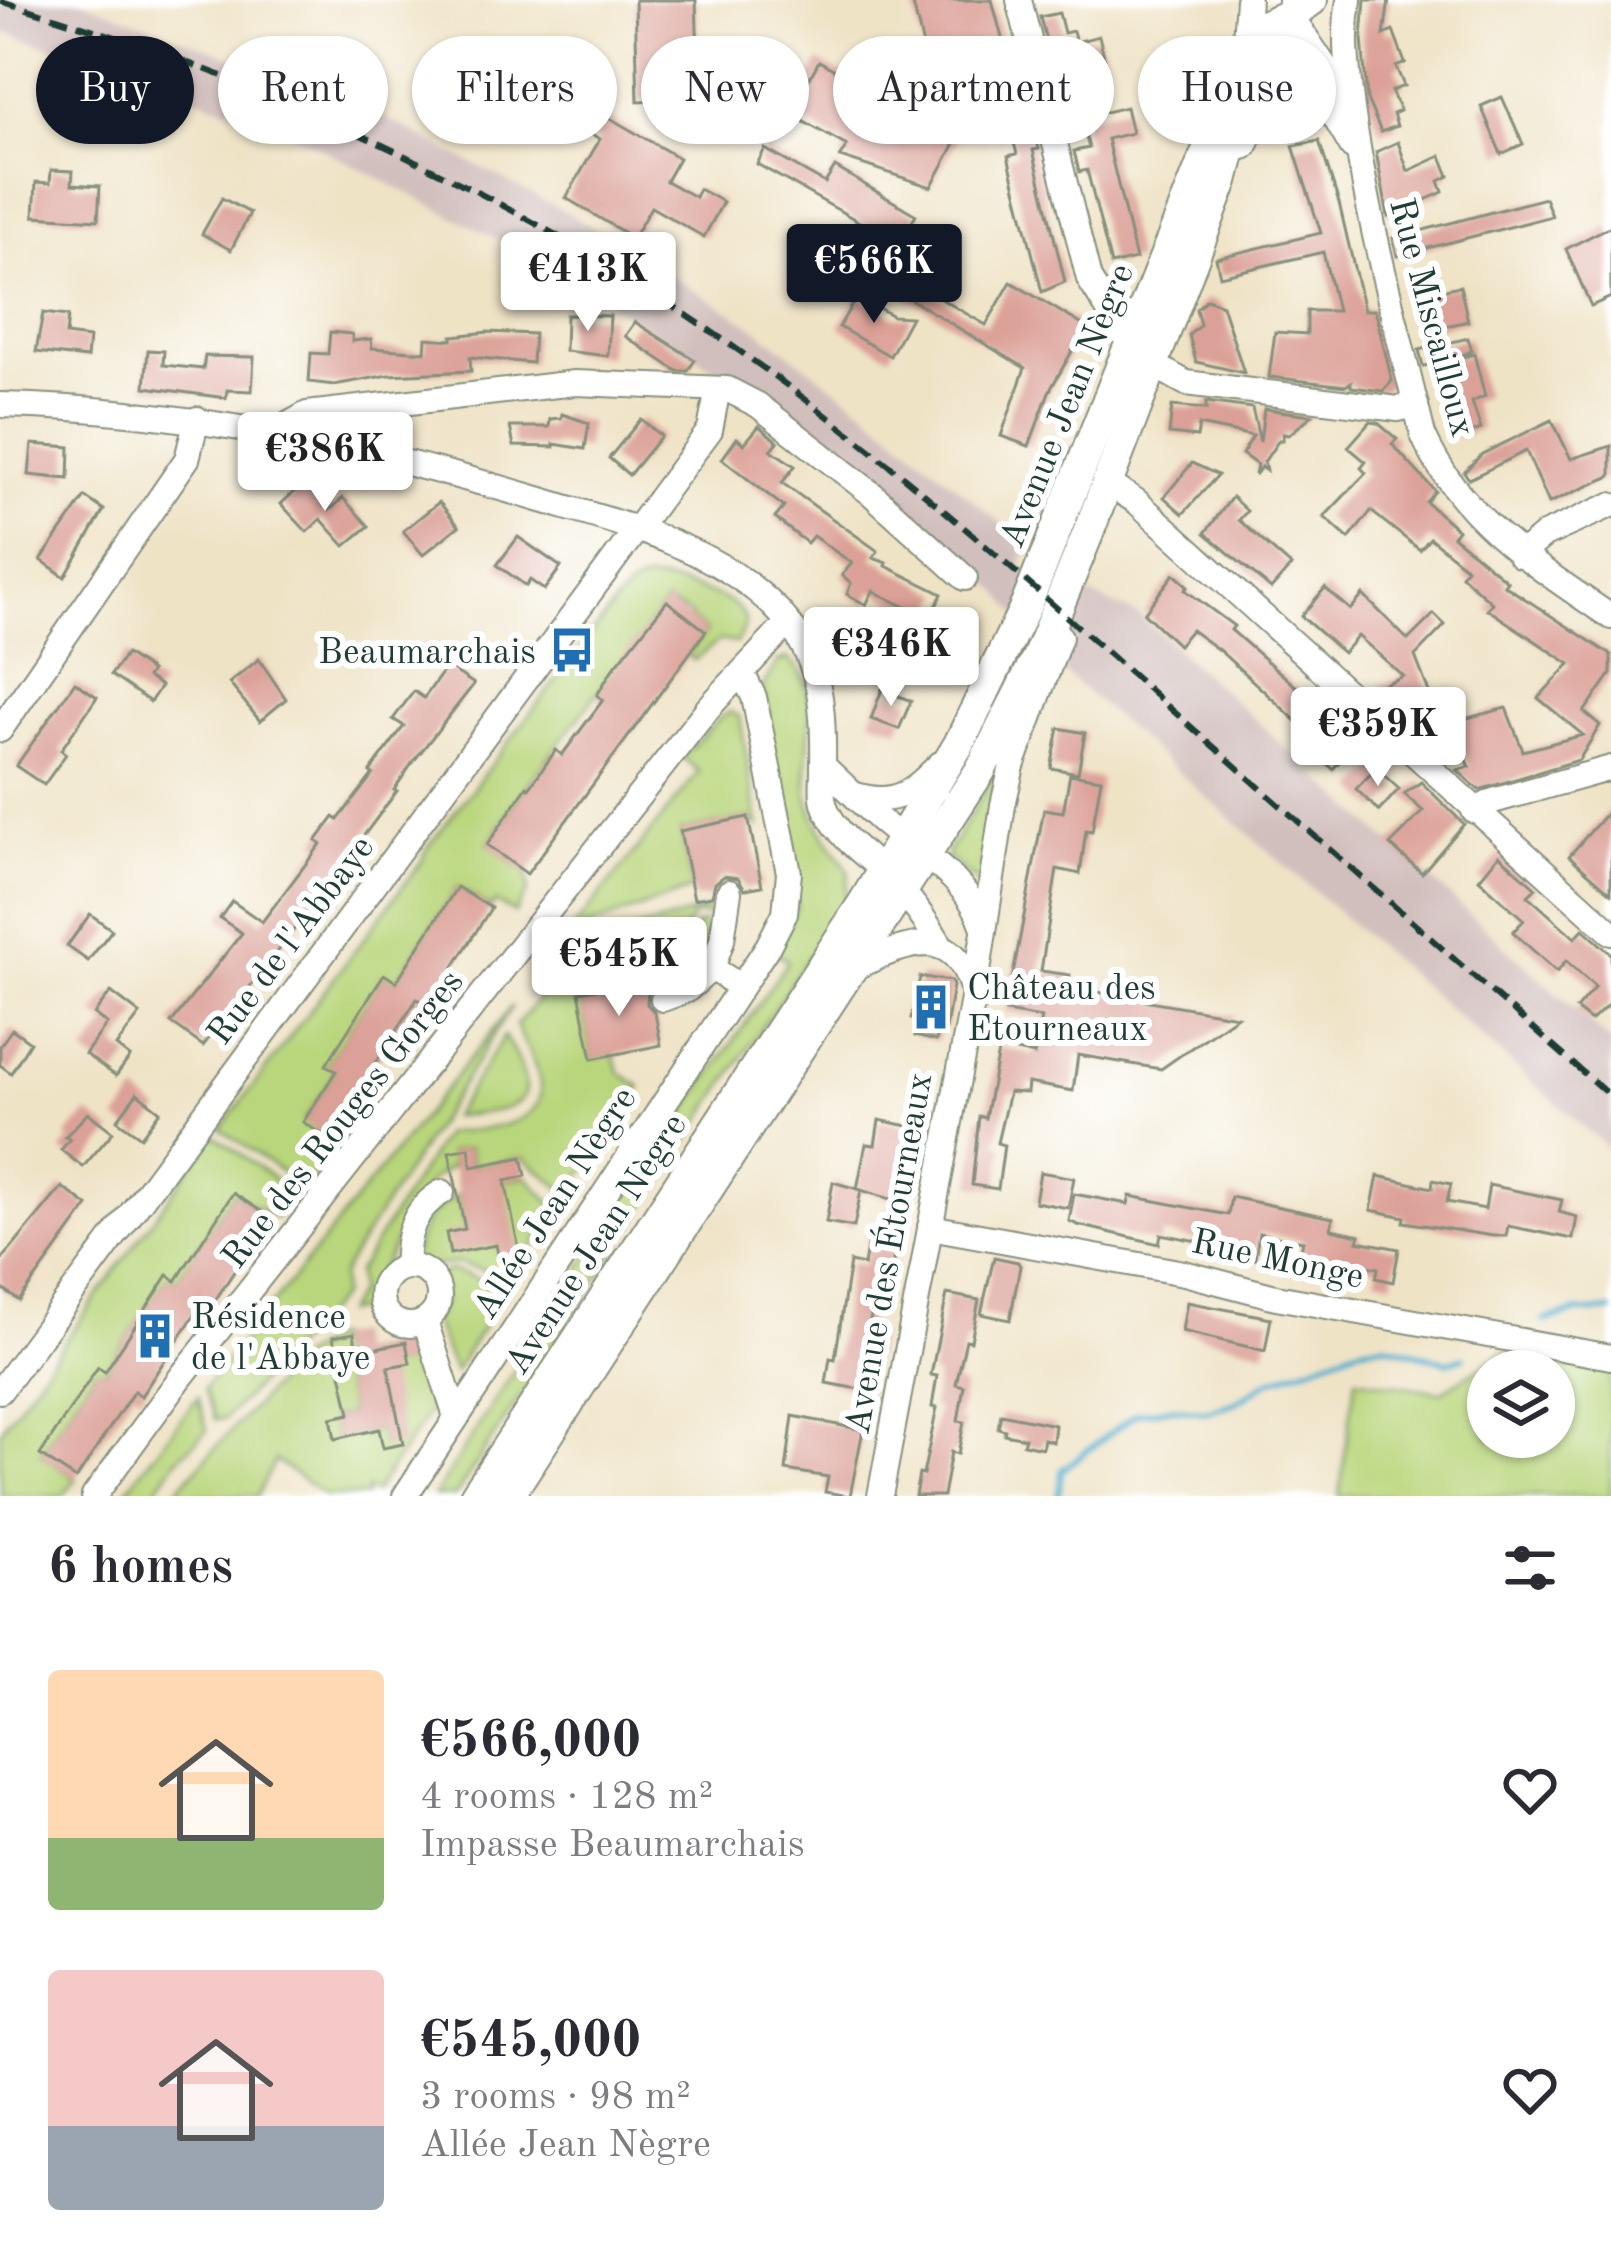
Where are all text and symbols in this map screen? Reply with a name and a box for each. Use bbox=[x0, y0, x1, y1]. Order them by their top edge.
chip: Buy bbox=[36, 36, 194, 144]
chip: Rent bbox=[218, 36, 388, 144]
chip: Filters bbox=[412, 36, 617, 144]
chip: New bbox=[641, 36, 809, 144]
chip: Apartment bbox=[833, 36, 1114, 144]
chip: House bbox=[1138, 36, 1336, 144]
street label: Rue Miscailloux bbox=[1381, 195, 1479, 441]
pin: €566K bbox=[790, 224, 958, 326]
pin: €413K bbox=[504, 232, 672, 334]
text: €566K bbox=[814, 243, 934, 282]
text: €413K bbox=[528, 251, 648, 290]
street label: Avenue Jean Nègre bbox=[995, 259, 1142, 554]
pin: €386K bbox=[241, 412, 409, 514]
text: €386K bbox=[265, 431, 385, 470]
pin: €346K bbox=[807, 607, 975, 709]
bus stop icon: Beaumarchais bbox=[547, 625, 597, 675]
text: €346K bbox=[831, 626, 951, 665]
place label: Beaumarchais bbox=[318, 636, 536, 672]
pin: €359K bbox=[1294, 687, 1462, 789]
text: €359K bbox=[1318, 706, 1438, 745]
street label: Rue de l'Abbaye bbox=[202, 830, 382, 1052]
pin: €545K bbox=[535, 917, 703, 1019]
text: €545K bbox=[559, 936, 679, 975]
street label: Rue des Rouges Gorges bbox=[217, 965, 471, 1276]
place label: Château des Etourneaux bbox=[967, 972, 1156, 1049]
building icon: Château des Etourneaux bbox=[906, 982, 956, 1032]
street label: Avenue des Étourneaux bbox=[834, 1069, 940, 1437]
street label: Allée Jean Nègre bbox=[468, 1082, 645, 1327]
street label: Avenue Jean Nègre bbox=[500, 1108, 695, 1382]
street label: Rue Monge bbox=[1188, 1225, 1367, 1297]
place label: Résidence de l'Abbaye bbox=[191, 1301, 370, 1378]
building icon: Résidence de l'Abbaye bbox=[130, 1311, 180, 1361]
map controls bbox=[1467, 1350, 1575, 1458]
button: layers bbox=[1467, 1350, 1575, 1458]
icon: filters bbox=[1497, 1535, 1563, 1601]
text: 6 homes bbox=[48, 1543, 233, 1594]
text: €566,000 bbox=[420, 1717, 641, 1768]
icon: home bbox=[144, 1718, 288, 1862]
icon: heart bbox=[1497, 1757, 1563, 1823]
text: 4 rooms · 128 m² bbox=[420, 1778, 713, 1817]
text: Impasse Beaumarchais bbox=[420, 1826, 805, 1865]
text: €545,000 bbox=[420, 2017, 641, 2068]
icon: home bbox=[144, 2018, 288, 2162]
icon: heart bbox=[1497, 2057, 1563, 2123]
text: 3 rooms · 98 m² bbox=[420, 2078, 691, 2117]
text: Allée Jean Nègre bbox=[420, 2126, 711, 2165]

